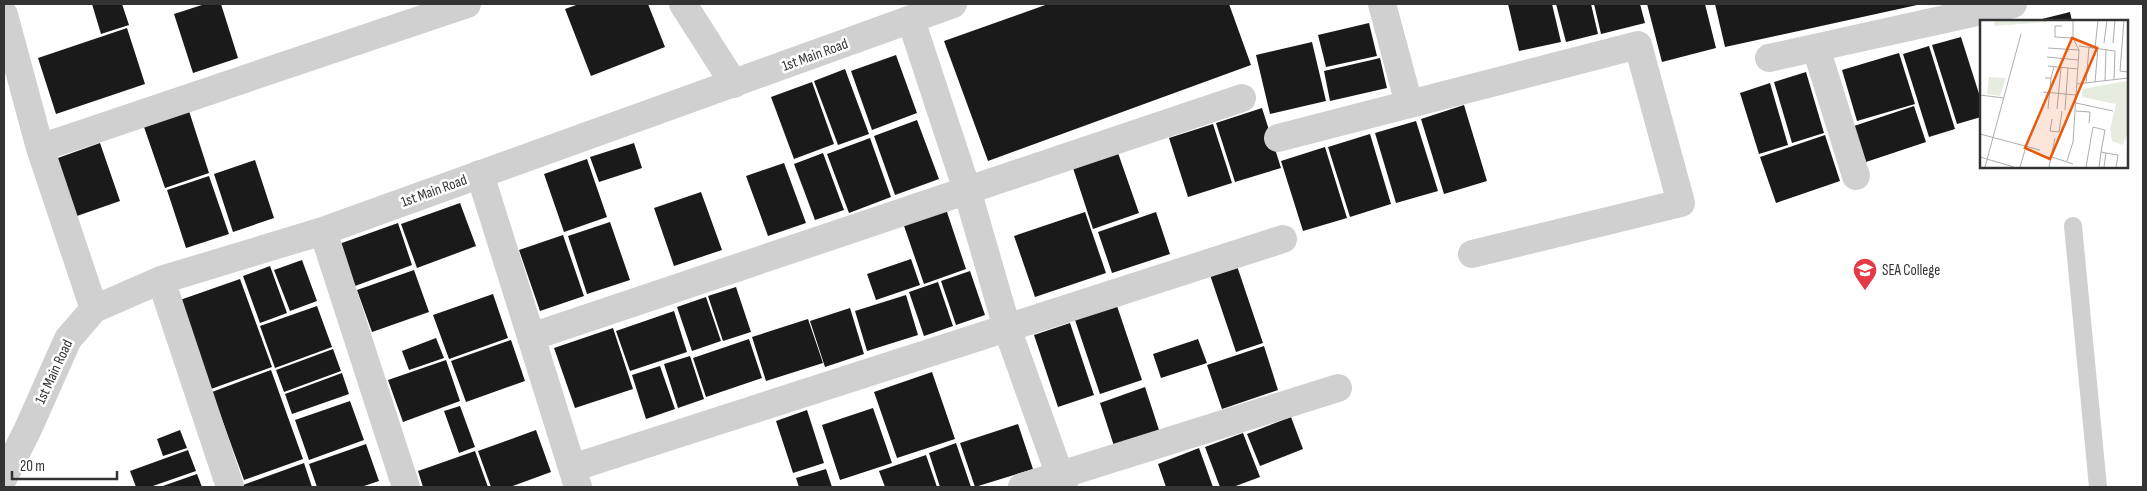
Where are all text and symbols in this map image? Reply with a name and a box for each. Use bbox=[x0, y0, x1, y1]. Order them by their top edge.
inset map bbox=[1980, 20, 2127, 168]
street label: 1st Main Road bbox=[779, 34, 851, 76]
street label: 1st Main Road bbox=[398, 170, 470, 212]
school or university icon: SEA College bbox=[1852, 257, 1878, 291]
place label: SEA College bbox=[1882, 261, 1940, 280]
street label: 1st Main Road bbox=[31, 337, 77, 407]
scale bar bbox=[12, 448, 118, 480]
text: 20 m bbox=[20, 457, 45, 476]

